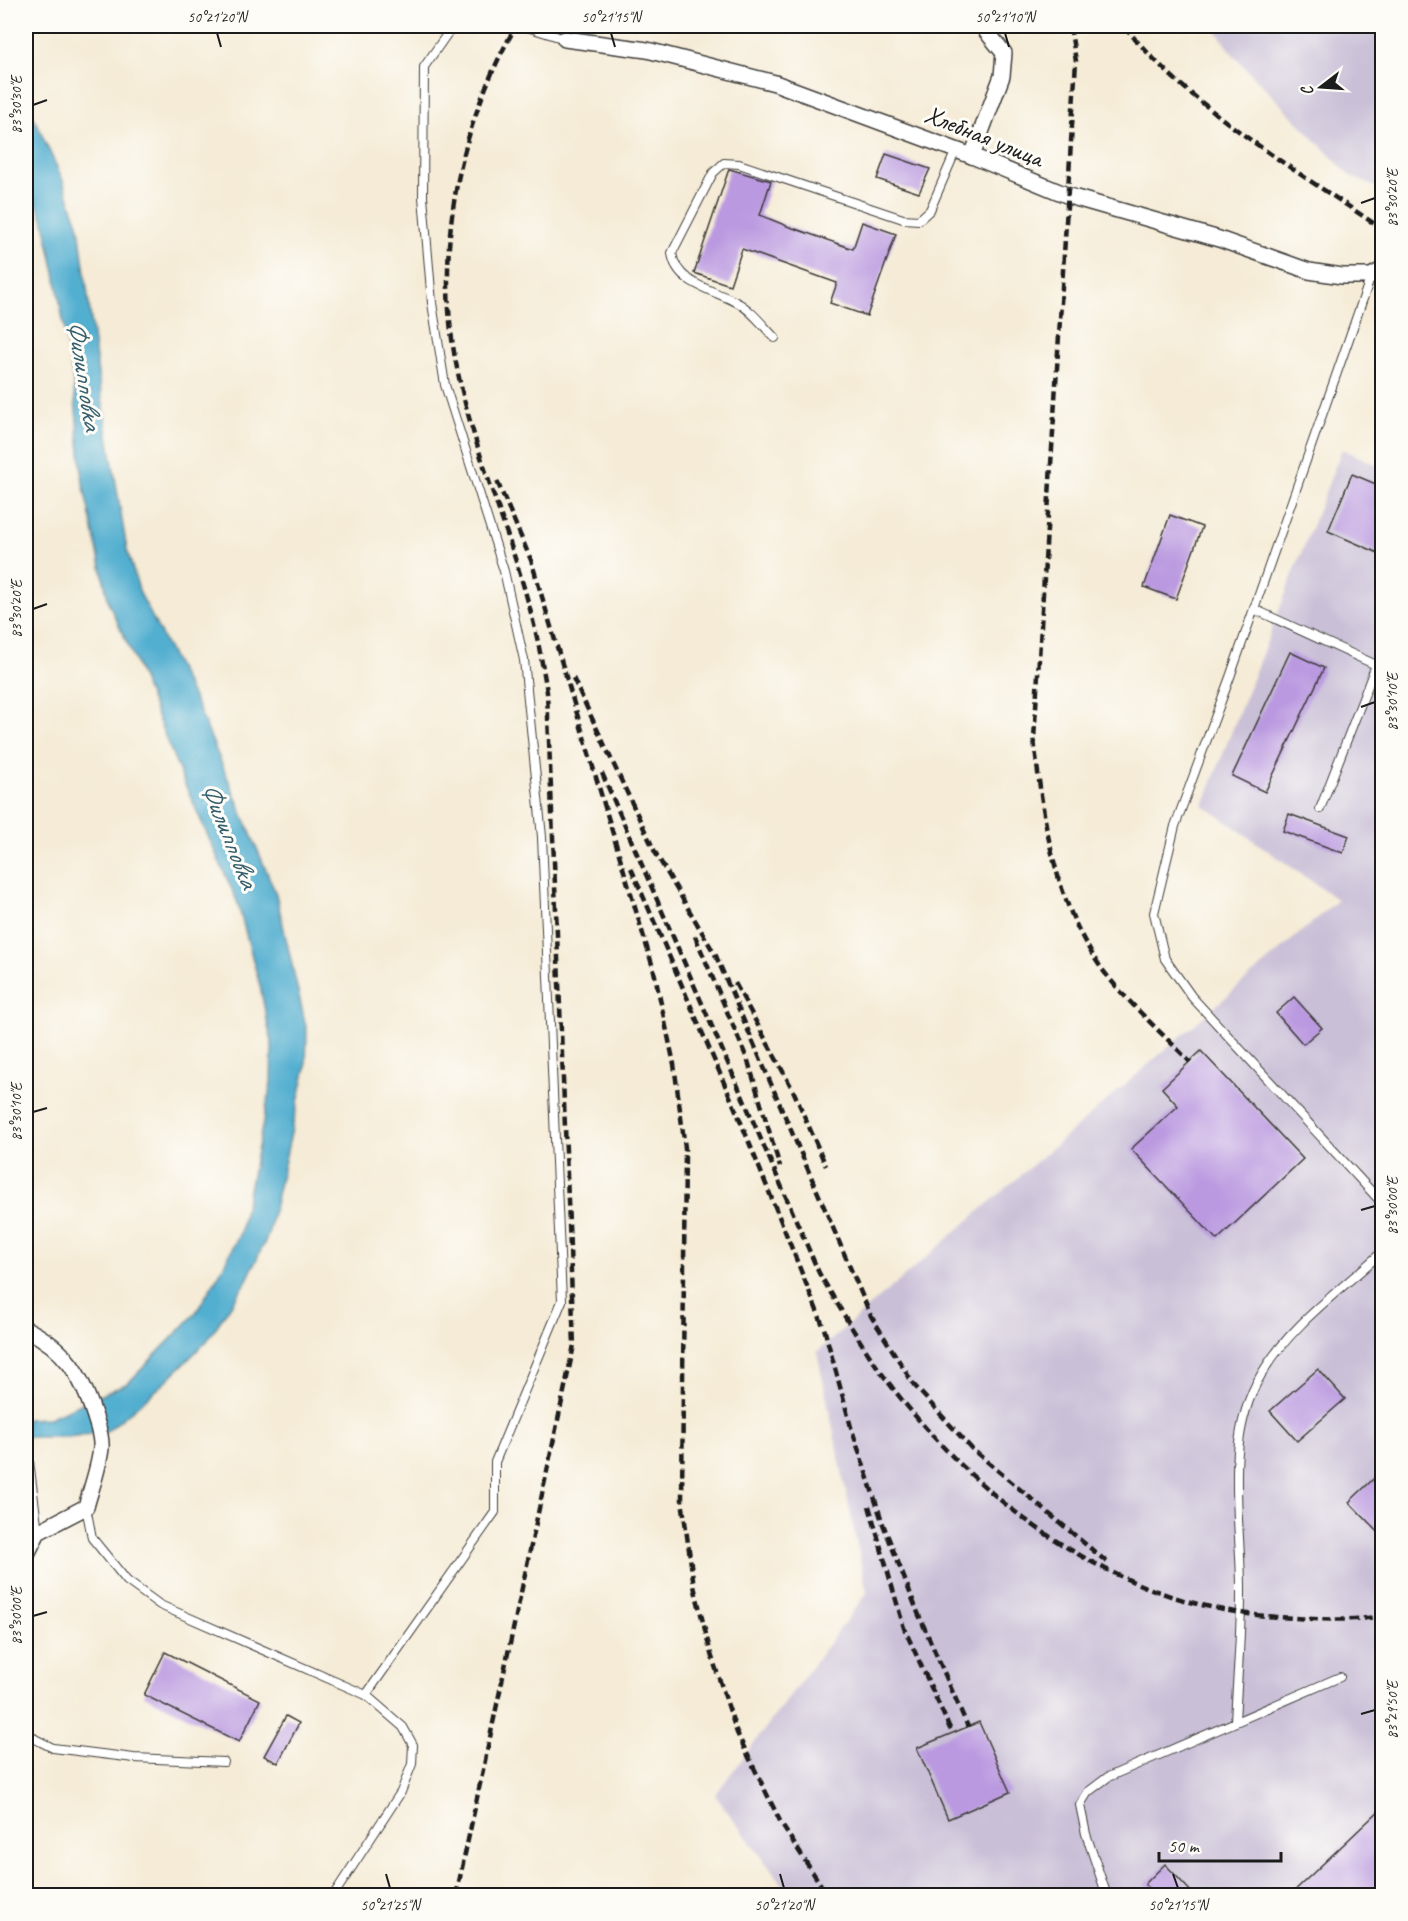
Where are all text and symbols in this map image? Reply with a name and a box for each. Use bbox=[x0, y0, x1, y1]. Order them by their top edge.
text: 50°21'20"N bbox=[187, 8, 250, 27]
text: 50°21'15"N bbox=[581, 8, 644, 27]
text: 50°21'10"N bbox=[975, 8, 1038, 27]
north arrow bbox=[1291, 57, 1351, 117]
text: 83°30'30"E bbox=[7, 74, 26, 134]
text: С bbox=[1296, 82, 1318, 98]
street label: Хлебная улица bbox=[920, 97, 1050, 176]
text: 83°30'20"E bbox=[1383, 167, 1402, 227]
water label: Филипповка bbox=[60, 318, 111, 434]
text: 83°30'20"E bbox=[7, 578, 26, 638]
text: 83°30'10"E bbox=[1383, 671, 1402, 731]
water label: Филипповка bbox=[194, 777, 267, 895]
text: 83°30'10"E bbox=[7, 1081, 26, 1141]
text: 83°30'00"E bbox=[1383, 1175, 1402, 1235]
text: 83°30'00"E bbox=[7, 1585, 26, 1645]
text: 83°29'50"E bbox=[1383, 1679, 1402, 1739]
scale bar bbox=[1159, 1825, 1280, 1863]
text: 50 m bbox=[1168, 1835, 1201, 1857]
text: 50°21'25"N bbox=[360, 1896, 423, 1915]
text: 50°21'20"N bbox=[754, 1896, 817, 1915]
text: 50°21'15"N bbox=[1148, 1896, 1211, 1915]

